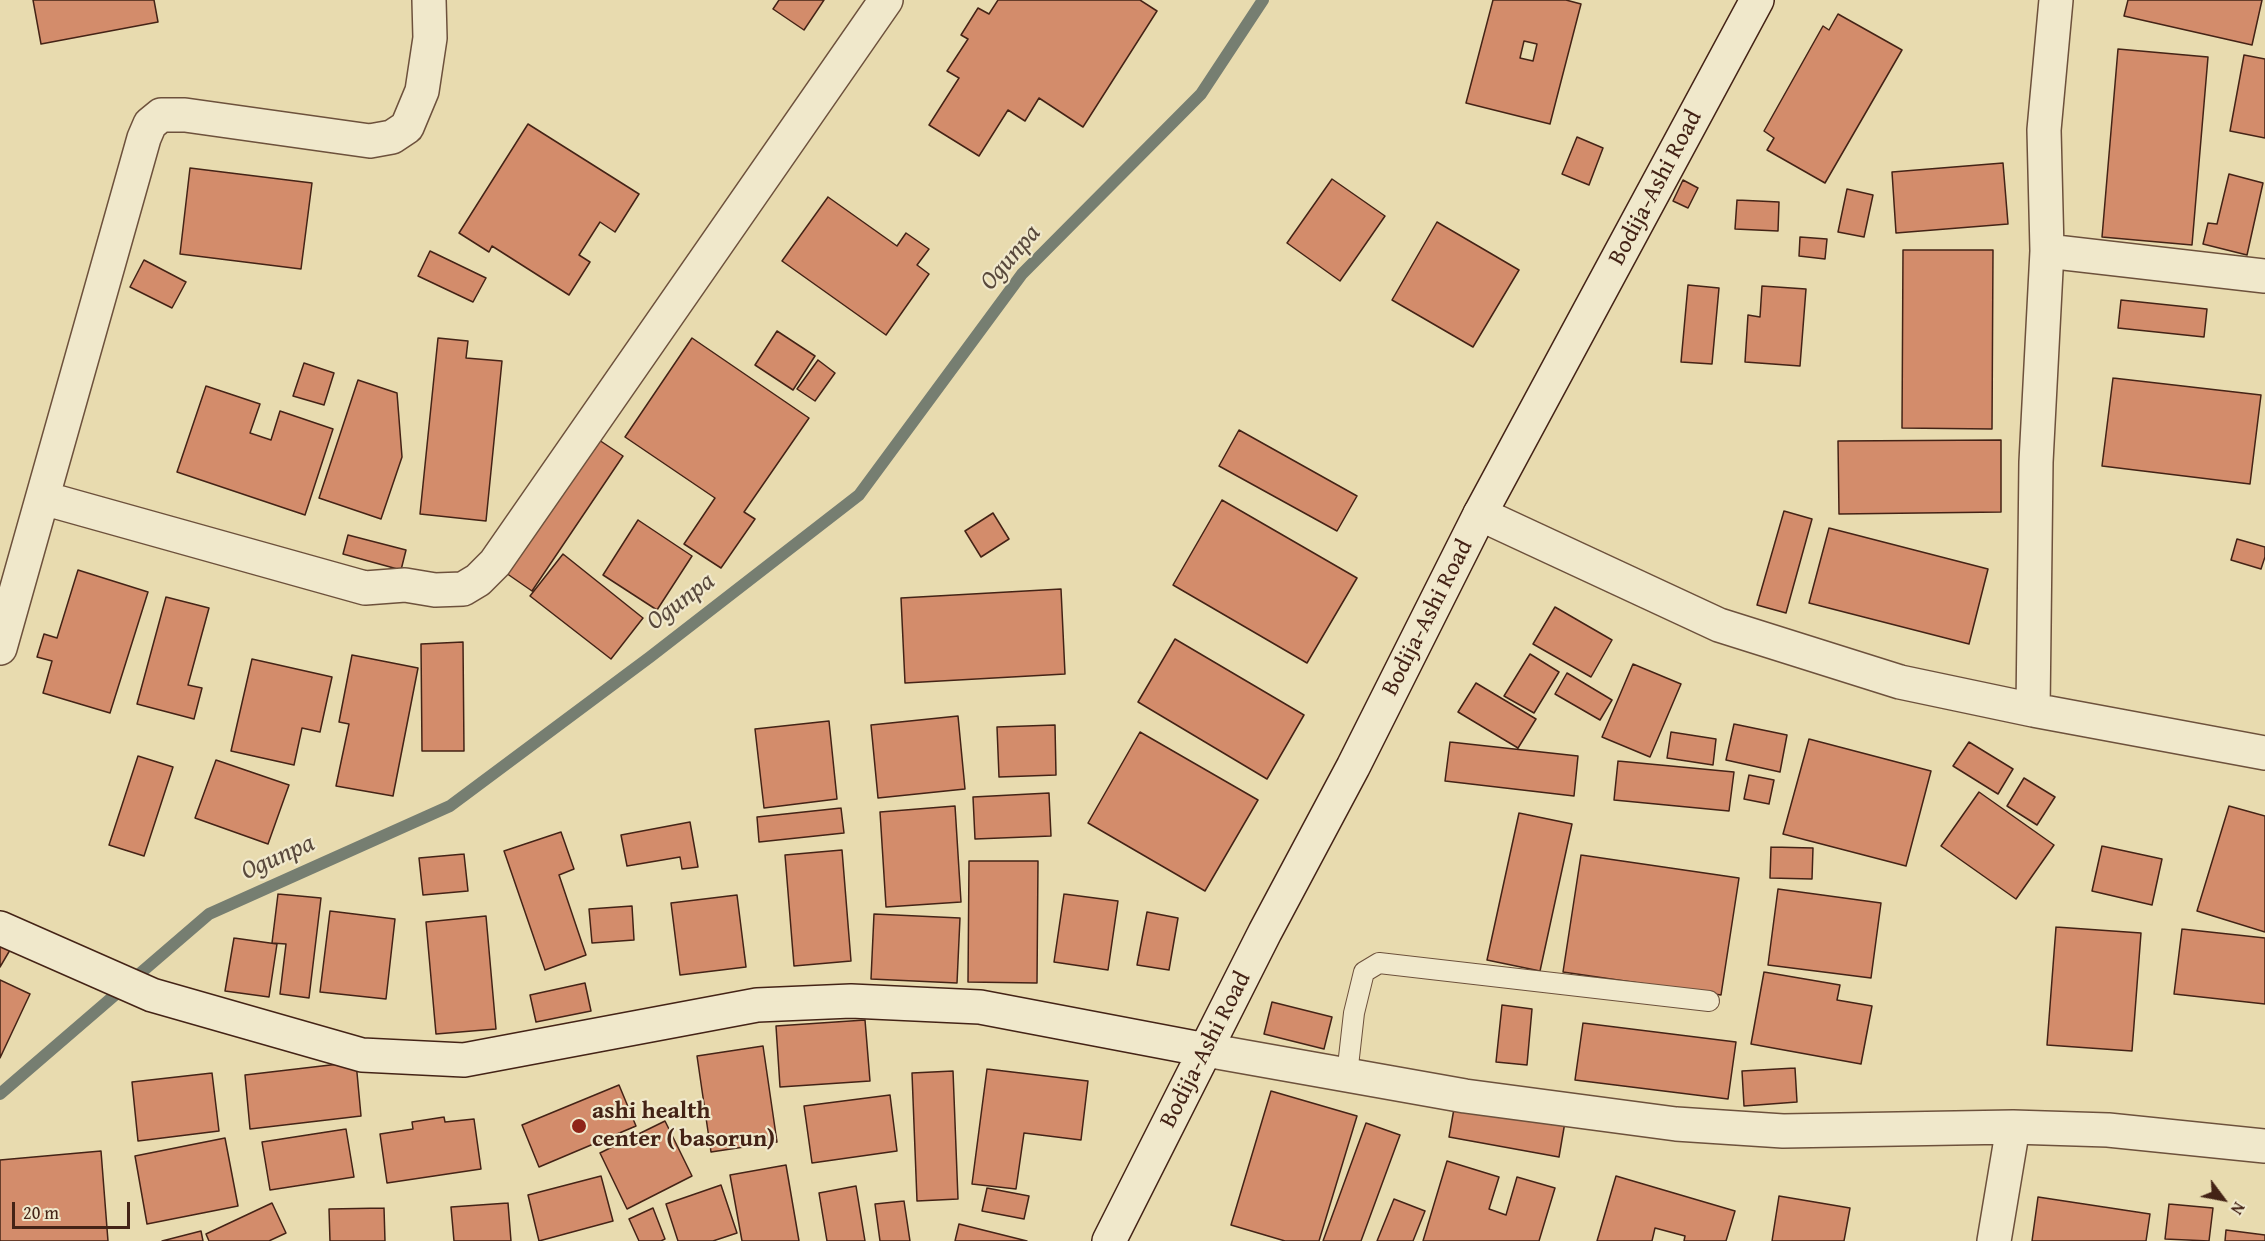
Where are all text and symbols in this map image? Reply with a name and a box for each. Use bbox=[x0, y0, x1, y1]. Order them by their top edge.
street label: Bodija-Ashi Road bbox=[1603, 106, 1709, 270]
water label: Ogunpa bbox=[974, 219, 1048, 297]
street label: Bodija-Ashi Road bbox=[1376, 535, 1480, 701]
water label: Ogunpa bbox=[641, 566, 721, 638]
water label: Ogunpa bbox=[236, 828, 320, 888]
street label: Bodija-Ashi Road bbox=[1154, 967, 1258, 1133]
place label: ashi health center ( basorun) bbox=[592, 1098, 775, 1154]
marker: ashi health center ( basorun) bbox=[570, 1117, 588, 1135]
north arrow bbox=[2193, 1169, 2253, 1229]
scale bar bbox=[15, 1190, 134, 1228]
text: N bbox=[2225, 1198, 2251, 1219]
text: 20 m bbox=[23, 1199, 59, 1226]

